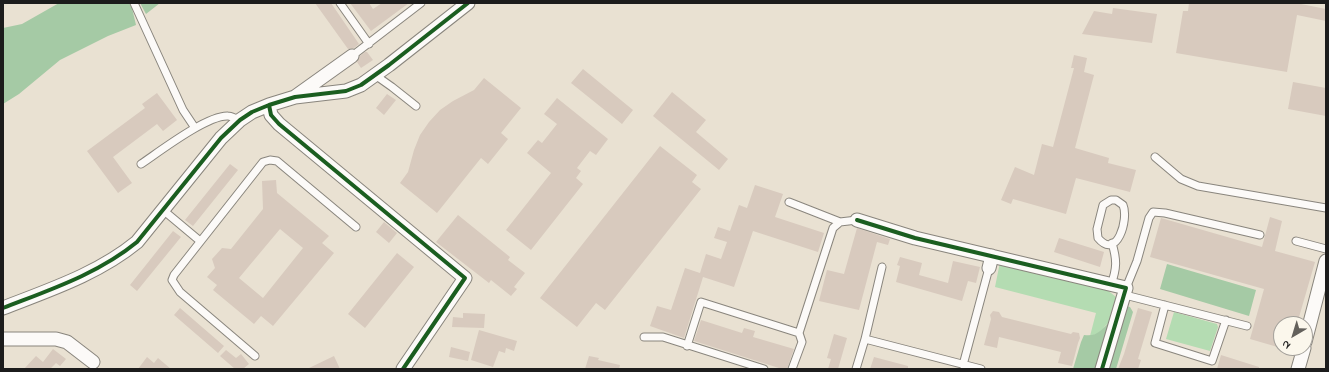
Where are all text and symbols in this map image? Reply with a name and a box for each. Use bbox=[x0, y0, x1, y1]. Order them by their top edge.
north arrow bbox=[1273, 316, 1313, 356]
text: N bbox=[1278, 336, 1294, 353]

